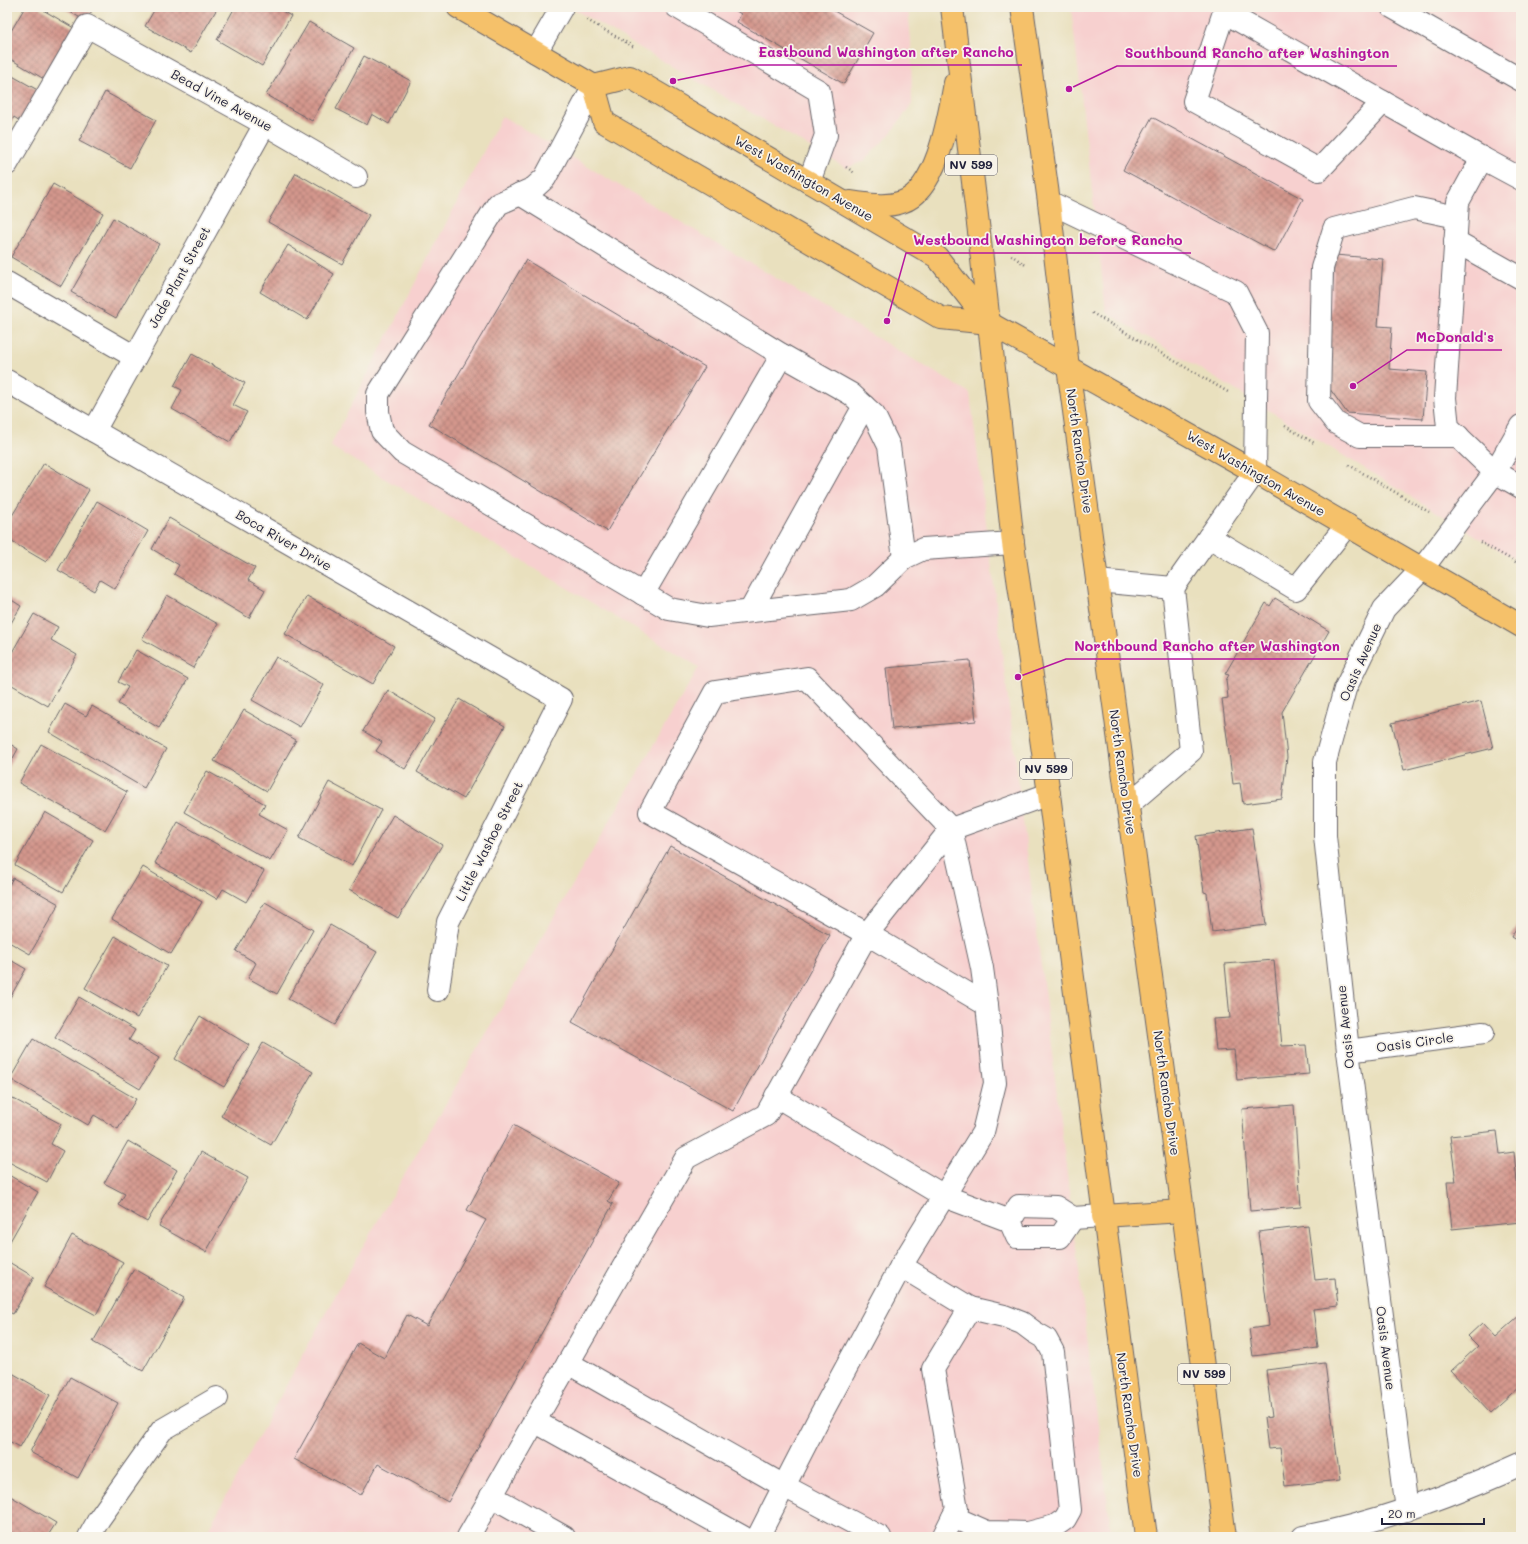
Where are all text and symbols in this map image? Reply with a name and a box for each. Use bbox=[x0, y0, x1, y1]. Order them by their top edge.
callout: Eastbound Washington after Rancho bbox=[751, 39, 1022, 65]
callout: Southbound Rancho after Washington bbox=[1117, 40, 1397, 66]
text: Eastbound Washington after Rancho bbox=[758, 42, 1014, 61]
text: Southbound Rancho after Washington bbox=[1125, 43, 1389, 62]
street label: Bead Vine Avenue bbox=[169, 65, 276, 134]
street label: West Washington Avenue bbox=[732, 131, 877, 224]
road number: NV 599 bbox=[945, 155, 997, 175]
street label: Jade Plant Street bbox=[144, 223, 214, 330]
callout: Westbound Washington before Rancho bbox=[906, 227, 1191, 253]
text: Westbound Washington before Rancho bbox=[913, 230, 1183, 249]
callout: McDonald's bbox=[1407, 324, 1502, 350]
text: McDonald's bbox=[1416, 327, 1494, 346]
street label: North Rancho Drive bbox=[1063, 387, 1098, 514]
street label: West Washington Avenue bbox=[1184, 426, 1329, 519]
street label: Boca River Drive bbox=[233, 505, 335, 574]
street label: Oasis Avenue bbox=[1335, 620, 1384, 704]
callout: Northbound Rancho after Washington bbox=[1066, 633, 1348, 659]
text: Northbound Rancho after Washington bbox=[1074, 636, 1340, 655]
street label: North Rancho Drive bbox=[1106, 708, 1141, 835]
road number: NV 599 bbox=[1020, 759, 1072, 779]
street label: Little Washoe Street bbox=[451, 778, 526, 904]
street label: Oasis Avenue bbox=[1332, 984, 1357, 1070]
street label: Oasis Circle bbox=[1375, 1028, 1455, 1055]
street label: North Rancho Drive bbox=[1150, 1029, 1185, 1156]
street label: Oasis Avenue bbox=[1373, 1305, 1400, 1391]
street label: North Rancho Drive bbox=[1113, 1351, 1148, 1478]
road number: NV 599 bbox=[1178, 1364, 1230, 1384]
scale bar bbox=[1382, 1500, 1484, 1526]
text: 20 m bbox=[1388, 1505, 1416, 1521]

